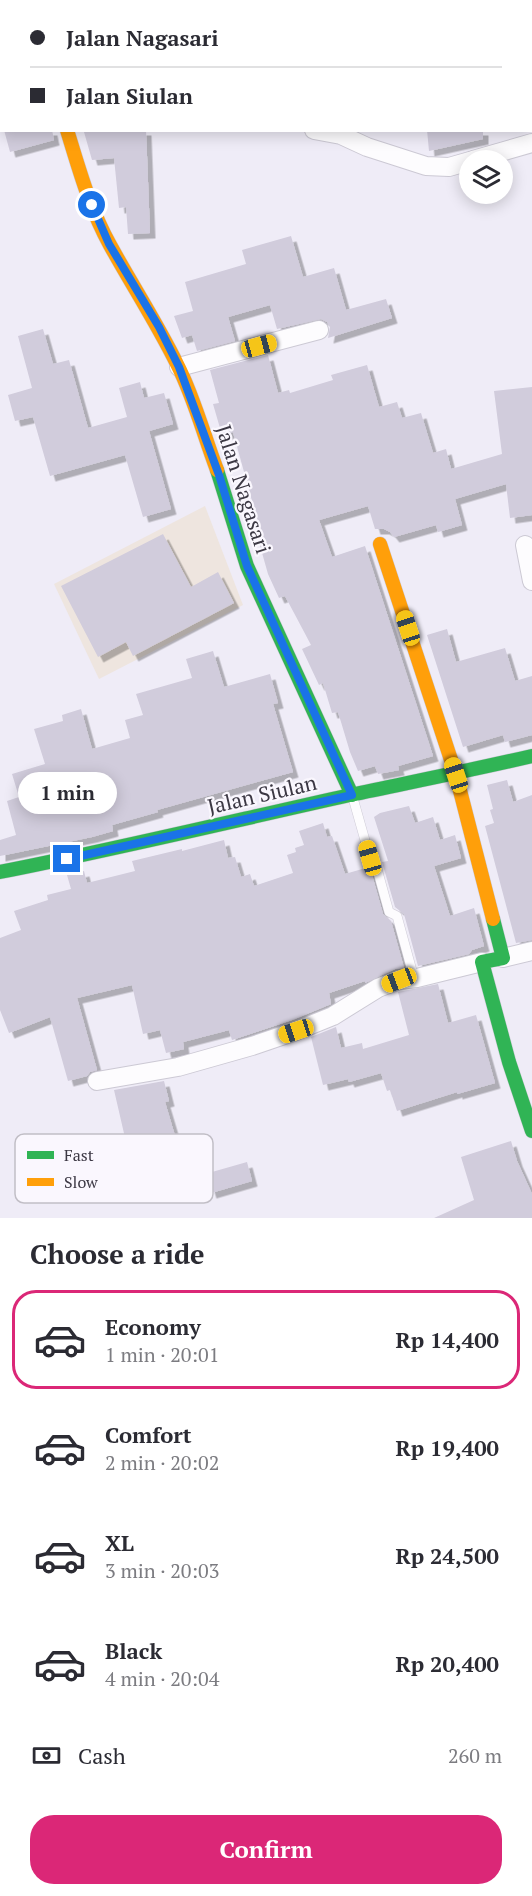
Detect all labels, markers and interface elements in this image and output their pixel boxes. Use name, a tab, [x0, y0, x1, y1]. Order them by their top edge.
text: Jalan Nagasari	[66, 23, 219, 52]
text: Jalan Siulan	[66, 81, 193, 110]
map controls	[459, 150, 513, 204]
button: layers	[459, 150, 513, 204]
route start	[78, 191, 105, 218]
car	[239, 333, 279, 359]
street label: Jalan Nagasari	[210, 421, 278, 557]
car	[394, 608, 422, 648]
car	[442, 755, 470, 795]
street label: Jalan Siulan	[205, 768, 320, 820]
callout: 1 min	[17, 772, 116, 814]
text: 1 min	[40, 779, 95, 806]
car	[356, 838, 384, 878]
route end	[53, 845, 80, 872]
car	[379, 965, 419, 995]
car	[276, 1017, 316, 1045]
legend	[15, 1134, 213, 1203]
text: Fast	[64, 1144, 94, 1166]
text: Slow	[64, 1171, 98, 1193]
text: Choose a ride	[30, 1236, 205, 1272]
text: Economy	[105, 1312, 201, 1341]
icon: car	[33, 1313, 87, 1367]
text: Rp 14,400	[395, 1325, 499, 1354]
text: 1 min · 20:01	[105, 1341, 219, 1368]
text: Comfort	[105, 1420, 191, 1449]
icon: car	[33, 1421, 87, 1475]
text: Rp 19,400	[395, 1433, 499, 1462]
text: 2 min · 20:02	[105, 1449, 219, 1476]
text: XL	[105, 1528, 134, 1557]
icon: car	[33, 1529, 87, 1583]
text: Rp 24,500	[395, 1541, 499, 1570]
text: 3 min · 20:03	[105, 1557, 219, 1584]
text: Black	[105, 1636, 162, 1665]
icon: car	[33, 1637, 87, 1691]
text: Rp 20,400	[395, 1649, 499, 1678]
text: 4 min · 20:04	[105, 1665, 219, 1692]
icon: cash	[30, 1739, 63, 1772]
text: Cash	[78, 1741, 126, 1770]
text: 260 m	[448, 1742, 502, 1769]
button: Confirm	[30, 1815, 502, 1884]

